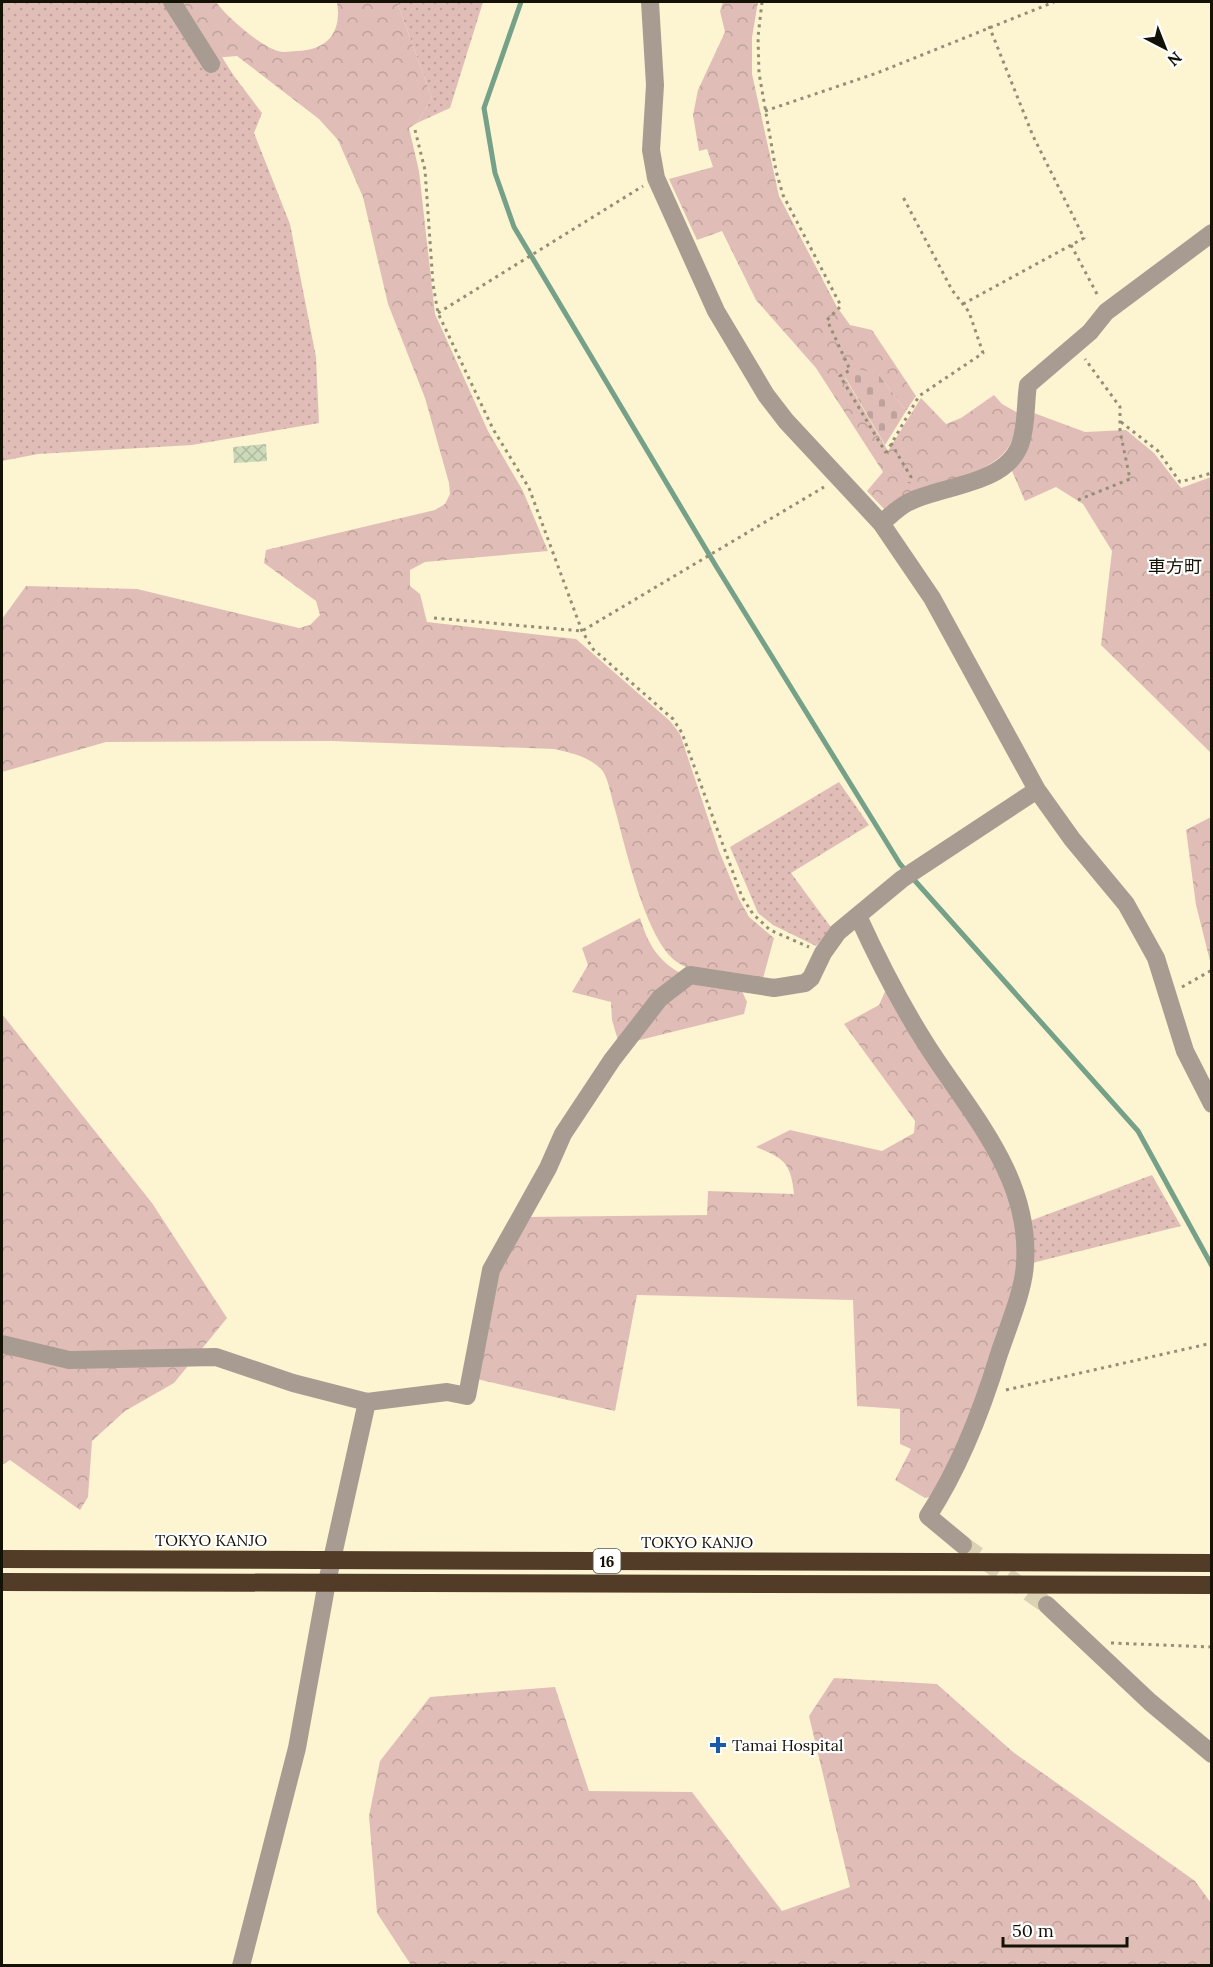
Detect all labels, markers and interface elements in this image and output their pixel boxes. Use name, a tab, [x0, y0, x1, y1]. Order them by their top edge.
north arrow	[1135, 18, 1195, 78]
text: N	[1164, 48, 1186, 71]
district label: 車方町	[1148, 555, 1202, 578]
street label: TOKYO KANJO	[155, 1530, 267, 1550]
street label: TOKYO KANJO	[641, 1532, 753, 1552]
road number: 16	[594, 1549, 620, 1573]
place label: Tamai Hospital	[732, 1735, 843, 1755]
marker: Tamai Hospital	[709, 1736, 727, 1754]
scale bar	[1003, 1910, 1128, 1948]
text: 50 m	[1012, 1919, 1054, 1942]

